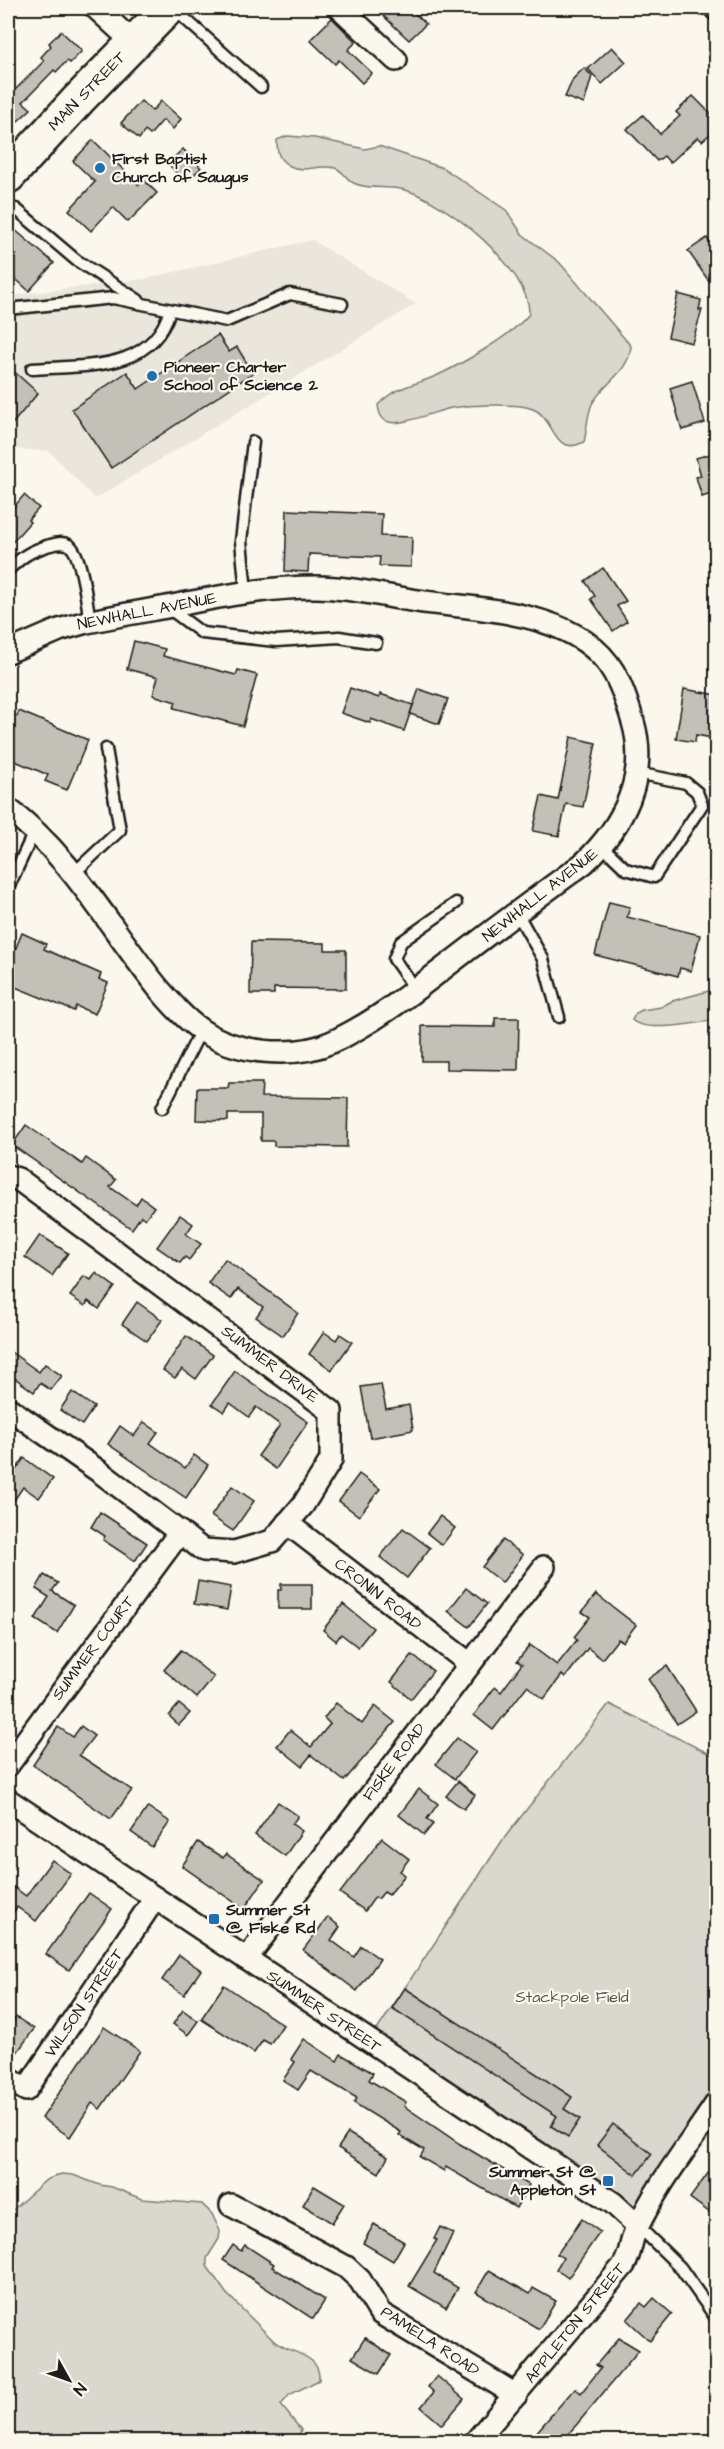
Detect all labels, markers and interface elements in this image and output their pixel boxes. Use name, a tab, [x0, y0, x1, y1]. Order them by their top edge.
street label: MAIN STREET	[43, 46, 131, 136]
place label: First Baptist Church of Saugus	[112, 148, 249, 190]
marker: First Baptist Church of Saugus	[93, 161, 107, 175]
place label: Pioneer Charter School of Science 2	[163, 356, 319, 396]
marker: Pioneer Charter School of Science 2	[145, 369, 159, 383]
street label: NEWHALL AVENUE	[76, 587, 219, 635]
street label: NEWHALL AVENUE	[478, 843, 603, 947]
street label: SUMMER DRIVE	[217, 1320, 324, 1408]
street label: CRONIN ROAD	[330, 1553, 426, 1635]
street label: SUMMER COURT	[46, 1591, 140, 1705]
street label: FISKE ROAD	[358, 1719, 430, 1805]
place label: Summer St @ Fiske Rd	[225, 1899, 316, 1939]
marker: Summer St @ Fiske Rd	[207, 1912, 221, 1926]
street label: WILSON STREET	[39, 1944, 129, 2062]
street label: SUMMER STREET	[262, 1965, 386, 2057]
park label: Stackpole Field	[515, 1986, 629, 2008]
place label: Summer St @ Appleton St	[488, 2161, 597, 2201]
marker: Summer St @ Appleton St	[601, 2174, 615, 2188]
street label: APPLETON STREET	[520, 2258, 630, 2388]
street label: PAMELA ROAD	[376, 2301, 484, 2381]
north arrow	[39, 2350, 99, 2410]
text: N	[68, 2378, 91, 2400]

